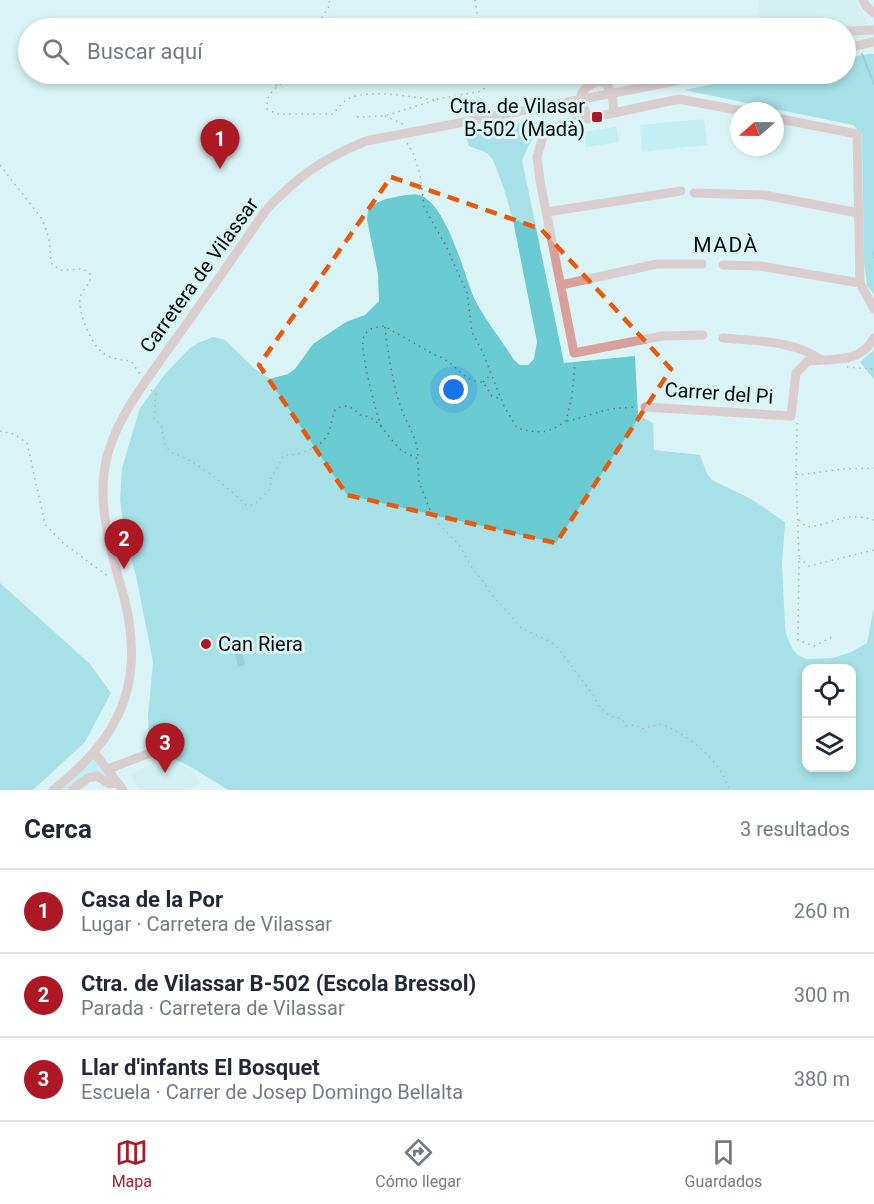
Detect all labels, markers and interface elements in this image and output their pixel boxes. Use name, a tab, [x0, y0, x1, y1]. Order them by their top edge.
search box	[18, 18, 856, 84]
icon: search	[39, 35, 72, 68]
text: Buscar aquí	[87, 39, 203, 64]
place label: Ctra. de Vilasar B-502 (Madà)	[450, 94, 585, 141]
north arrow	[730, 102, 784, 156]
marker: Ctra. de Vilasar B-502 (Madà)	[590, 110, 604, 124]
pin: 1	[200, 120, 240, 169]
street label: Carretera de Vilassar	[135, 193, 263, 357]
district label: MADÀ	[693, 233, 759, 257]
your location	[439, 375, 468, 404]
street label: Carrer del Pi	[664, 377, 774, 409]
pin: 2	[104, 520, 144, 569]
place label: Can Riera	[218, 632, 303, 656]
marker: Can Riera	[199, 637, 213, 651]
map controls	[802, 664, 856, 772]
button: locate	[802, 664, 856, 718]
button: layers	[802, 718, 856, 772]
pin: 3	[146, 724, 184, 773]
text: Cerca	[24, 814, 92, 844]
text: 3 resultados	[740, 817, 850, 841]
text: Casa de la Por	[81, 887, 223, 912]
text: 1	[38, 899, 49, 923]
text: 260 m	[794, 899, 850, 923]
text: Lugar · Carretera de Vilassar	[81, 912, 332, 936]
text: Ctra. de Vilassar B-502 (Escola Bressol)	[81, 971, 476, 996]
text: 2	[38, 983, 49, 1007]
text: 300 m	[794, 983, 850, 1007]
text: Parada · Carretera de Vilassar	[81, 996, 345, 1020]
text: Llar d'infants El Bosquet	[81, 1055, 320, 1080]
text: 3	[38, 1067, 49, 1091]
text: 380 m	[794, 1067, 850, 1091]
text: Escuela · Carrer de Josep Domingo Bellalta	[81, 1080, 463, 1104]
tab: Mapa	[112, 1136, 152, 1191]
tab: Cómo llegar	[375, 1136, 461, 1191]
tab: Guardados	[685, 1136, 762, 1191]

